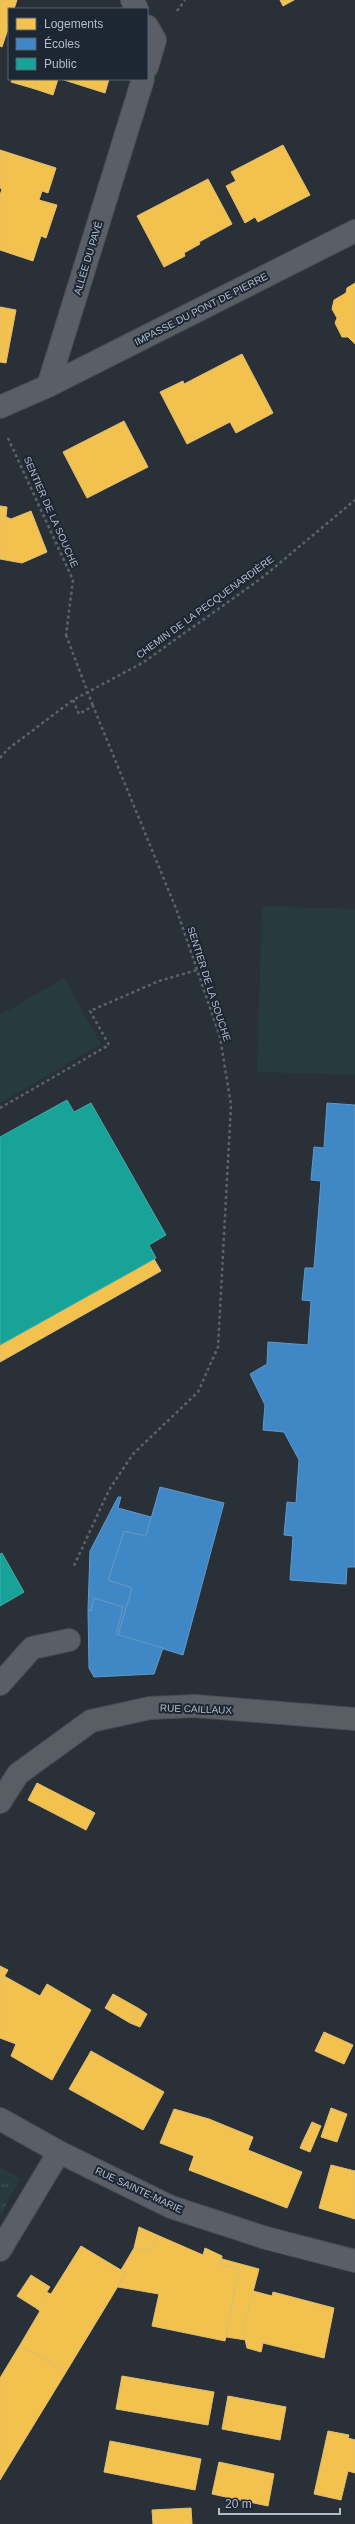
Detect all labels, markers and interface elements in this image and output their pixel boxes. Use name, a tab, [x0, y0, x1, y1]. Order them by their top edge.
legend	[8, 8, 148, 80]
text: Logements	[44, 17, 103, 31]
text: Écoles	[44, 36, 80, 51]
text: Public	[44, 57, 77, 71]
street label: ALLÉE DU PAVÉ	[71, 219, 105, 296]
street label: IMPASSE DU PONT DE PIERRE	[133, 270, 270, 347]
street label: SENTIER DE LA SOUCHE	[22, 455, 81, 569]
street label: CHEMIN DE LA PECQUENARDIÈRE	[134, 552, 276, 661]
street label: SENTIER DE LA SOUCHE	[185, 925, 233, 1043]
street label: RUE CAILLAUX	[160, 1702, 233, 1716]
street label: RUE SAINTE-MARIE	[94, 2165, 185, 2215]
scale bar	[219, 2490, 340, 2516]
text: 20 m	[225, 2497, 252, 2511]

